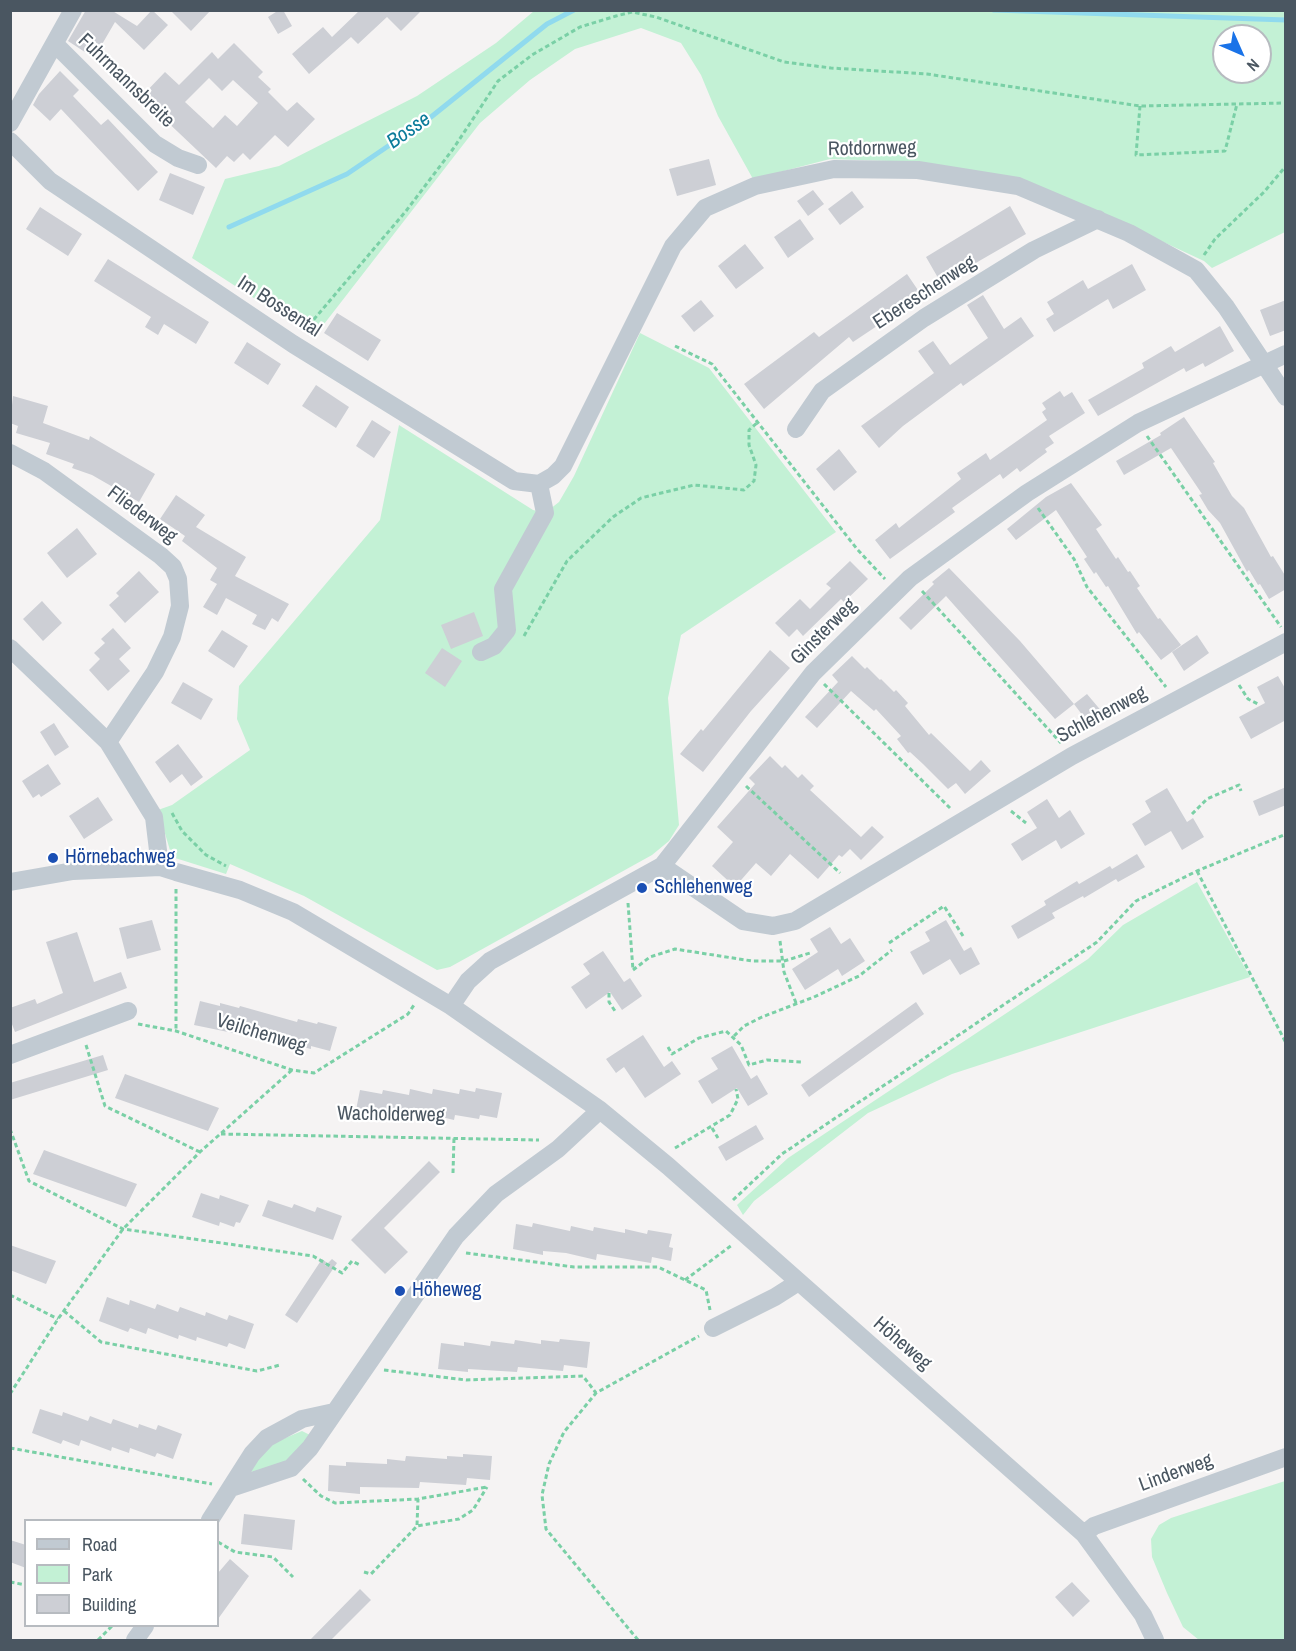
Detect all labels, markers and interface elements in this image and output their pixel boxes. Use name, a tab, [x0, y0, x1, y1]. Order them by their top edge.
north arrow	[1212, 24, 1272, 84]
street label: Fuhrmannsbreite	[73, 29, 179, 133]
text: N	[1242, 54, 1264, 76]
water label: Bosse	[382, 107, 436, 155]
street label: Rotdornweg	[828, 136, 916, 162]
street label: Ebereschenweg	[869, 251, 981, 335]
street label: Im Bossental	[233, 271, 325, 343]
street label: Fliederweg	[102, 481, 182, 549]
street label: Ginsterweg	[786, 594, 862, 670]
street label: Schlehenweg	[1053, 681, 1151, 749]
place label: Hörnebachweg	[65, 846, 175, 870]
marker: Hörnebachweg	[46, 851, 60, 865]
place label: Schlehenweg	[654, 876, 752, 900]
marker: Schlehenweg	[635, 881, 649, 895]
street label: Veilchenweg	[213, 1009, 309, 1059]
street label: Wacholderweg	[337, 1102, 445, 1128]
place label: Höheweg	[412, 1279, 481, 1303]
marker: Höheweg	[393, 1284, 407, 1298]
street label: Höheweg	[868, 1312, 936, 1376]
street label: Linderweg	[1136, 1449, 1216, 1497]
legend	[24, 1519, 219, 1627]
text: Road	[82, 1532, 117, 1557]
text: Park	[82, 1562, 112, 1587]
text: Building	[82, 1592, 136, 1617]

